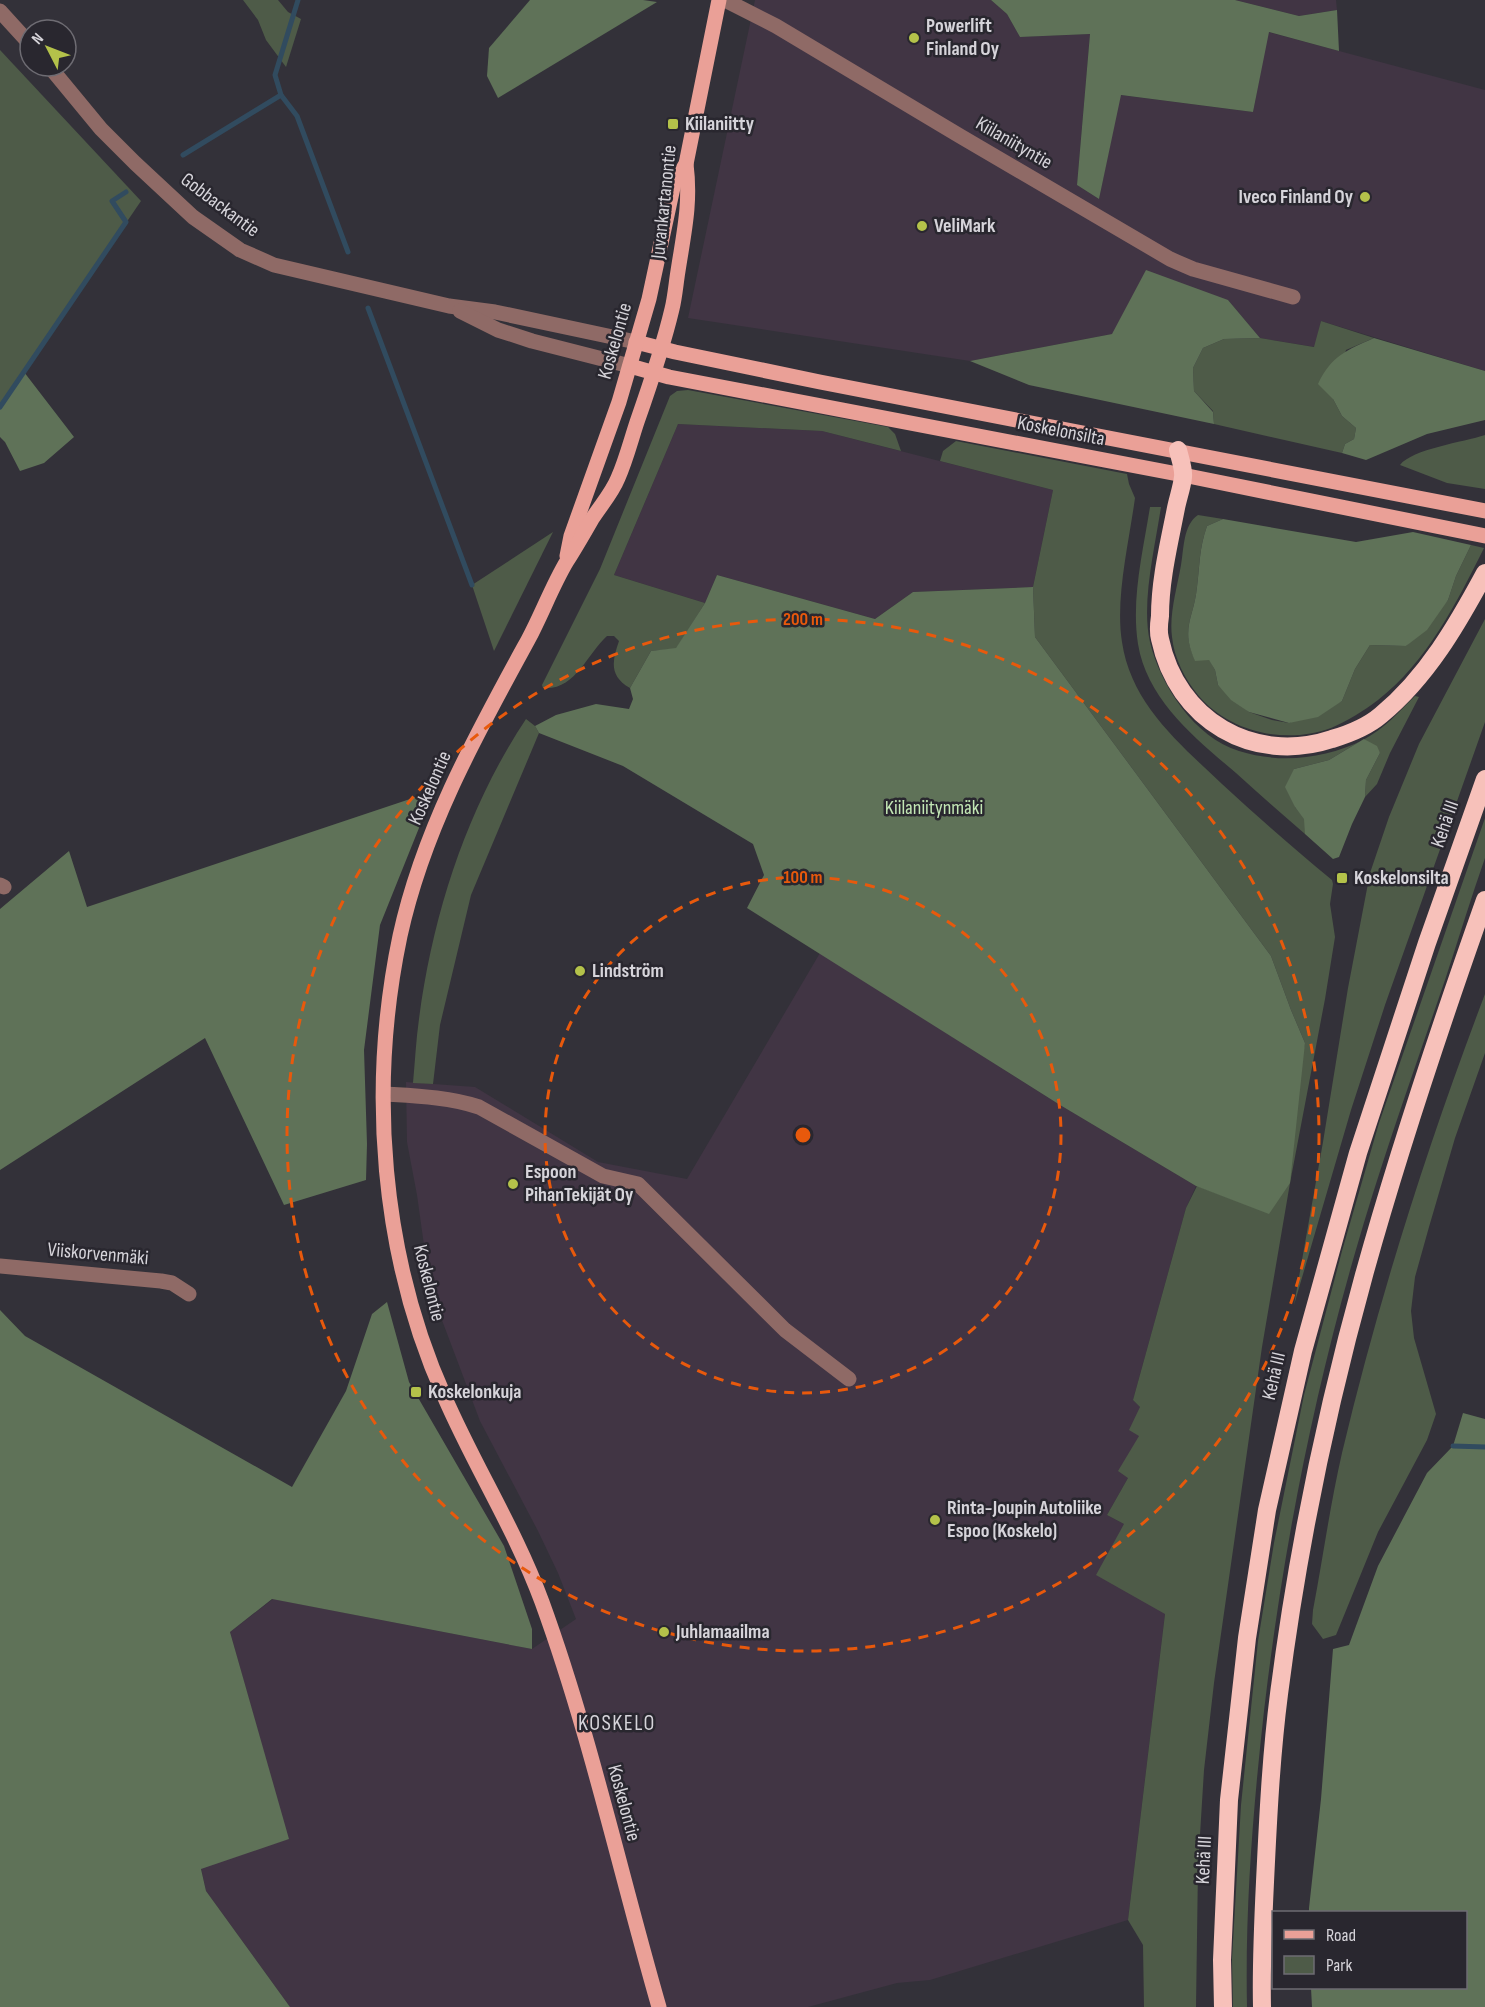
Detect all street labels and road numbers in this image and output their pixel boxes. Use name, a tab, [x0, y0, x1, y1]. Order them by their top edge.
street label: Kiilaniityntie	[971, 112, 1057, 174]
street label: Juvankartanontie	[646, 144, 682, 261]
street label: Gobbackantie	[176, 168, 264, 242]
street label: Koskelontie	[593, 300, 637, 382]
street label: Koskelonsilta	[1015, 411, 1107, 451]
street label: Koskelontie	[403, 747, 457, 829]
street label: Kehä III	[1426, 797, 1464, 851]
street label: Viiskorvenmäki	[47, 1238, 149, 1270]
street label: Koskelontie	[408, 1242, 450, 1324]
street label: Kehä III	[1257, 1350, 1291, 1402]
street label: Koskelontie	[602, 1762, 646, 1844]
street label: Kehä III	[1191, 1835, 1217, 1885]

